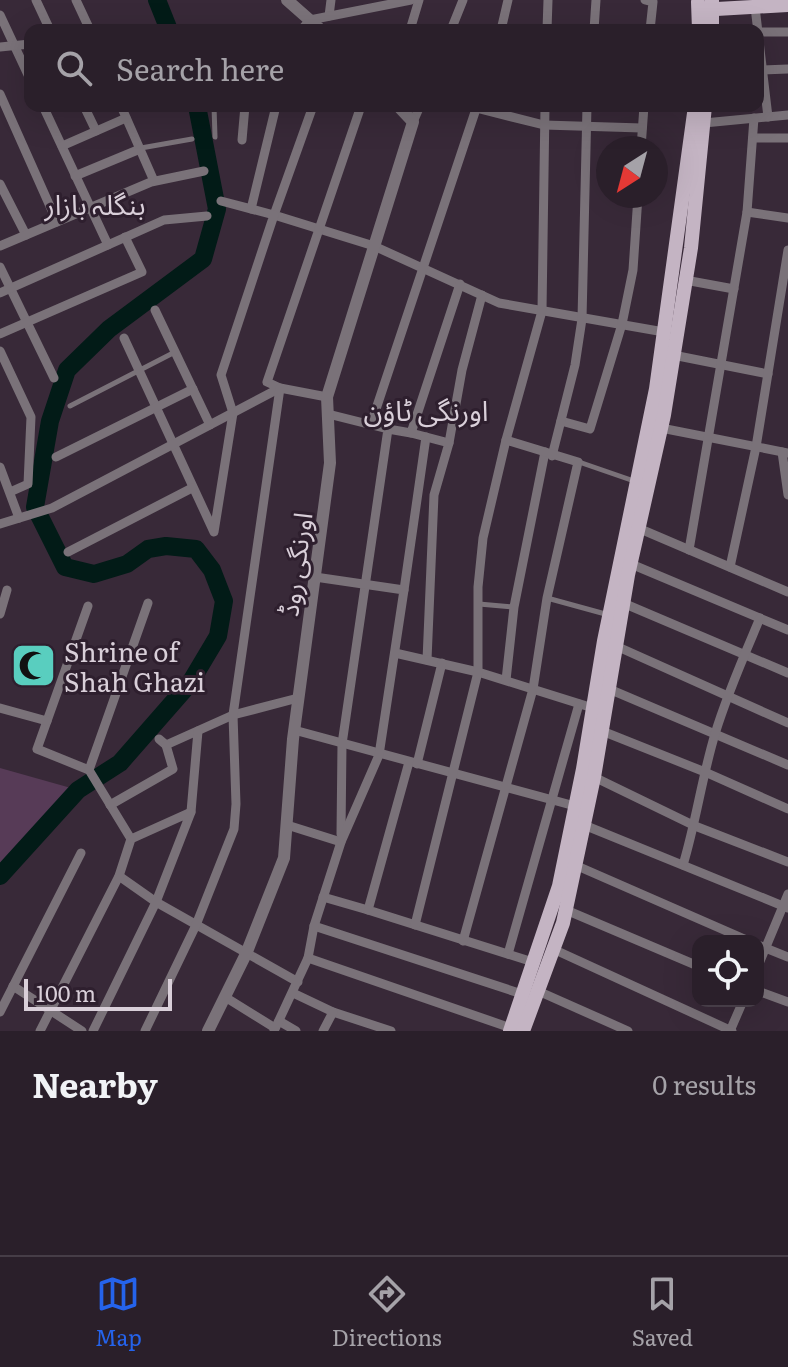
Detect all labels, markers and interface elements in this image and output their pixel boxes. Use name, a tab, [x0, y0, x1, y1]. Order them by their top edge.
search box	[24, 24, 764, 112]
icon: search	[52, 46, 96, 90]
text: Search here	[116, 46, 284, 90]
north arrow	[596, 136, 668, 208]
district label: بنگلہ بازار	[44, 182, 145, 224]
district label: اورنگی ٹاؤن	[364, 388, 488, 430]
street label: اورنگی روڈ	[267, 509, 321, 619]
place label: Shrine of Shah Ghazi	[64, 631, 206, 700]
mosque icon: Shrine of Shah Ghazi	[9, 641, 57, 689]
map controls	[692, 935, 764, 1007]
button: locate	[692, 935, 764, 1007]
scale bar	[24, 975, 172, 1011]
text: 100 m	[36, 976, 96, 1009]
text: Nearby	[32, 1058, 158, 1108]
text: 0 results	[652, 1064, 756, 1103]
tab: Map	[95, 1272, 142, 1353]
tab: Directions	[332, 1272, 442, 1353]
tab: Saved	[632, 1272, 693, 1353]

